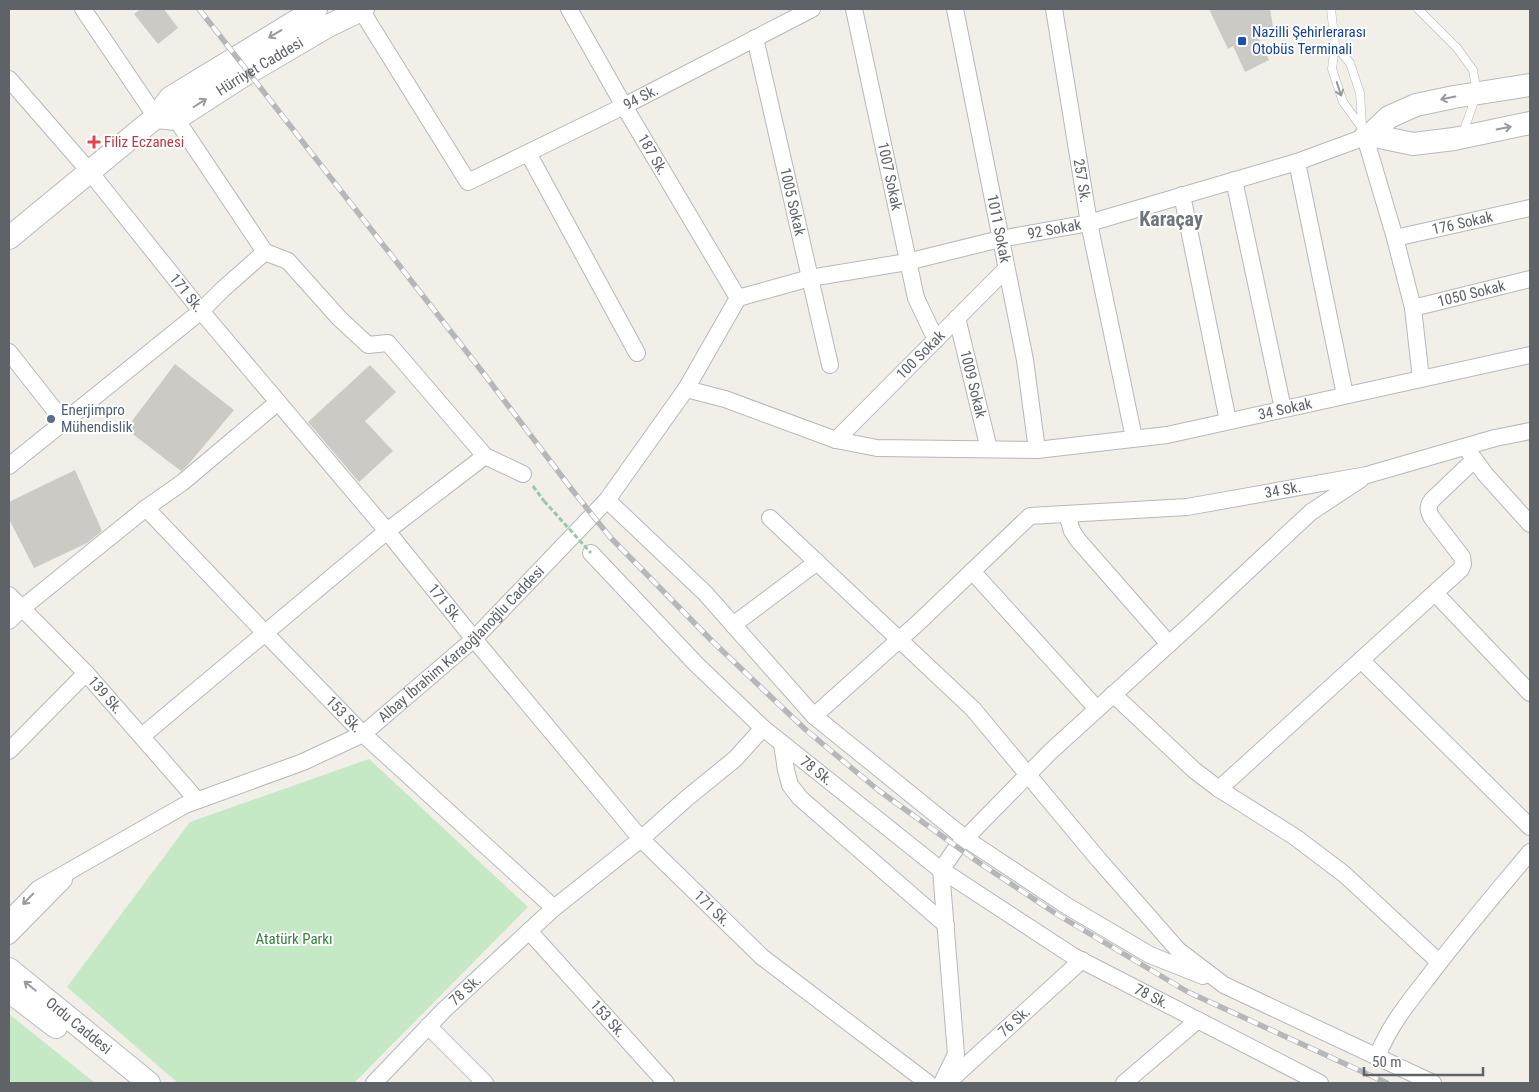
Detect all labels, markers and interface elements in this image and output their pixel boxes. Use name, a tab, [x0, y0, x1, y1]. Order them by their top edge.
place label: Nazilli Şehirlerarası Otobüs Terminali	[1252, 23, 1366, 58]
one-way arrow	[268, 30, 282, 40]
street label: Hürriyet Caddesi	[213, 34, 306, 100]
marker: Nazilli Şehirlerarası Otobüs Terminali	[1236, 35, 1248, 47]
street label: 94 Sk.	[620, 81, 661, 114]
one-way arrow	[1335, 81, 1344, 96]
one-way arrow	[1440, 94, 1456, 103]
one-way arrow	[193, 98, 207, 108]
one-way arrow	[1495, 123, 1511, 132]
street label: 187 Sk.	[634, 131, 672, 178]
place label: Filiz Eczanesi	[104, 133, 184, 151]
marker: Filiz Eczanesi	[88, 136, 100, 148]
street label: 1007 Sokak	[874, 141, 906, 212]
street label: 257 Sk.	[1070, 157, 1095, 204]
street label: 1005 Sokak	[776, 166, 809, 238]
street label: 1011 Sokak	[983, 193, 1014, 265]
district label: Karaçay	[1139, 207, 1203, 231]
street label: 176 Sokak	[1430, 208, 1495, 239]
street label: 92 Sokak	[1026, 216, 1083, 243]
street label: 171 Sk.	[166, 270, 207, 316]
street label: 1050 Sokak	[1436, 276, 1507, 311]
street label: 100 Sokak	[892, 327, 949, 383]
street label: 1009 Sokak	[956, 348, 990, 420]
street label: 34 Sokak	[1256, 394, 1314, 424]
place label: Enerjimpro Mühendislik	[61, 401, 133, 436]
marker: Enerjimpro Mühendislik	[45, 413, 57, 425]
street label: 34 Sk.	[1263, 478, 1303, 502]
street label: Albay İbrahim Karaoğlanoğlu Caddesi	[374, 562, 548, 726]
street label: 171 Sk.	[424, 580, 466, 626]
street label: 139 Sk.	[84, 673, 127, 718]
street label: 153 Sk.	[322, 692, 366, 737]
street label: 78 Sk.	[797, 752, 837, 789]
street label: 171 Sk.	[690, 887, 734, 930]
one-way arrow	[22, 893, 34, 905]
park label: Atatürk Parkı	[256, 930, 332, 948]
street label: 78 Sk.	[446, 971, 485, 1009]
street label: 78 Sk.	[1131, 980, 1172, 1013]
one-way arrow	[24, 981, 37, 992]
street label: Ordu Caddesi	[42, 994, 115, 1058]
street label: 153 Sk.	[587, 996, 629, 1041]
street label: 76 Sk.	[995, 1003, 1034, 1041]
scale bar	[1364, 1044, 1483, 1076]
text: 50 m	[1372, 1053, 1402, 1071]

